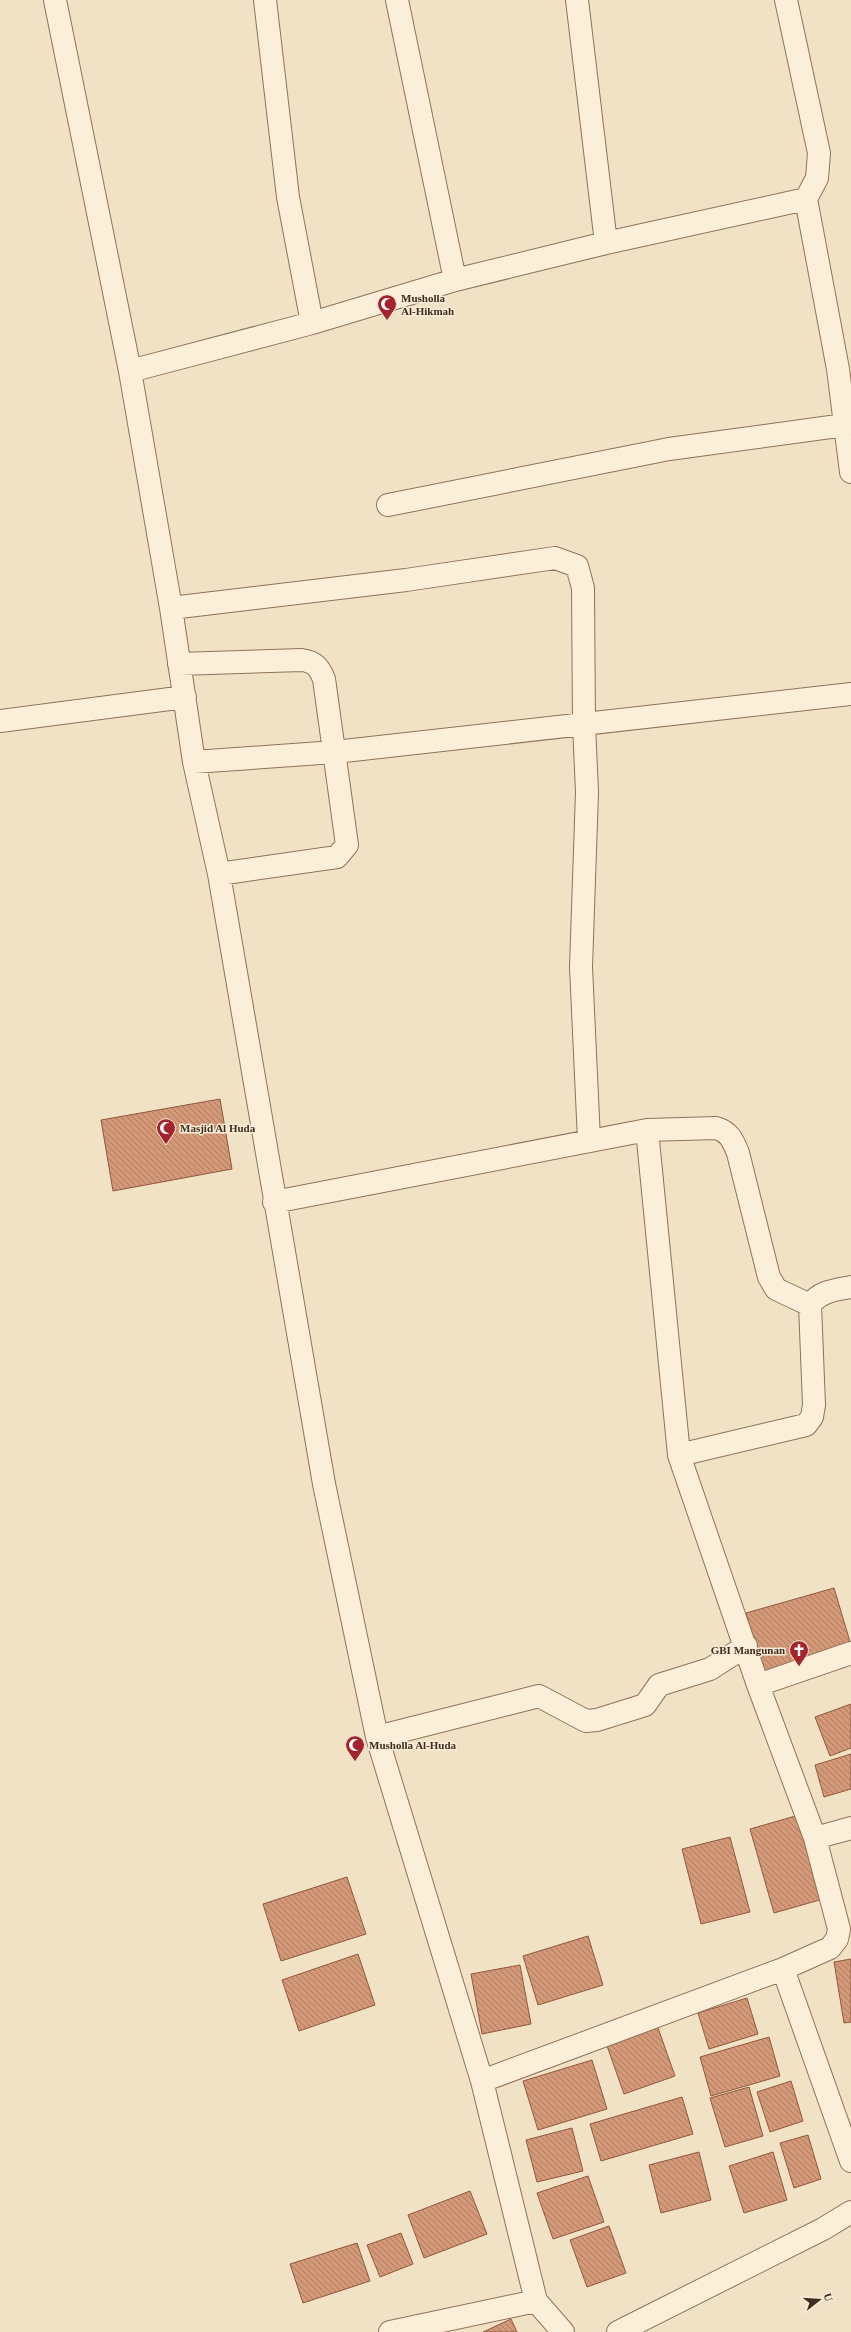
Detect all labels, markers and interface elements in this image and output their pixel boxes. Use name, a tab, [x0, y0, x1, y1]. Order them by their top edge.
place label: Musholla Al-Hikmah	[401, 292, 454, 317]
mosque icon: Musholla Al-Hikmah	[376, 293, 398, 321]
mosque icon: Masjid Al Huda	[155, 1117, 177, 1145]
place label: Masjid Al Huda	[180, 1122, 256, 1134]
church icon: GBI Mangunan	[788, 1639, 810, 1667]
place label: GBI Mangunan	[711, 1644, 785, 1656]
mosque icon: Musholla Al-Huda	[344, 1734, 366, 1762]
place label: Musholla Al-Huda	[369, 1739, 457, 1751]
north arrow	[799, 2280, 839, 2320]
text: U	[822, 2292, 835, 2303]

